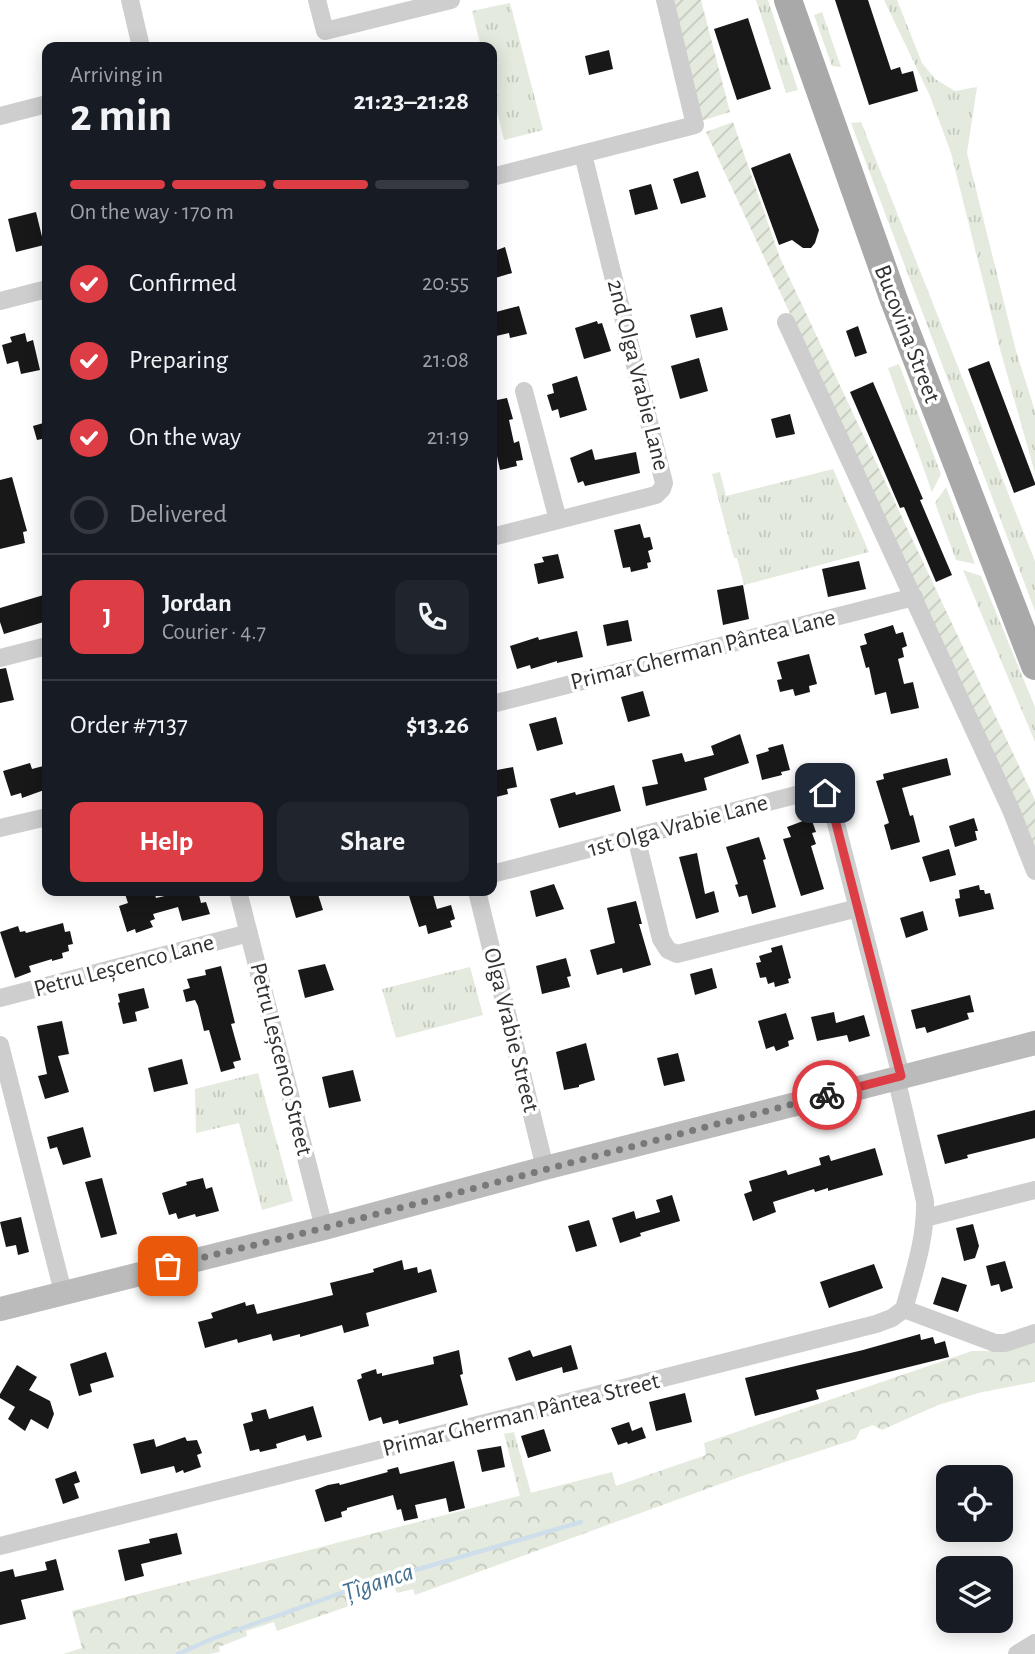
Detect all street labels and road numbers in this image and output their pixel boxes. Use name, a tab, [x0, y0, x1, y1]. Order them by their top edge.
street label: Bucovina Street	[870, 262, 944, 407]
street label: 2nd Olga Vrabie Lane	[603, 277, 673, 473]
street label: Primar Gherman Pântea Lane	[568, 605, 838, 695]
street label: 1st Olga Vrabie Lane	[586, 790, 770, 862]
street label: Petru Leșcenco Lane	[31, 930, 217, 1003]
street label: Olga Vrabie Street	[479, 945, 543, 1115]
street label: Petru Leșcenco Street	[244, 960, 317, 1158]
street label: Primar Gherman Pântea Street	[380, 1369, 662, 1461]

